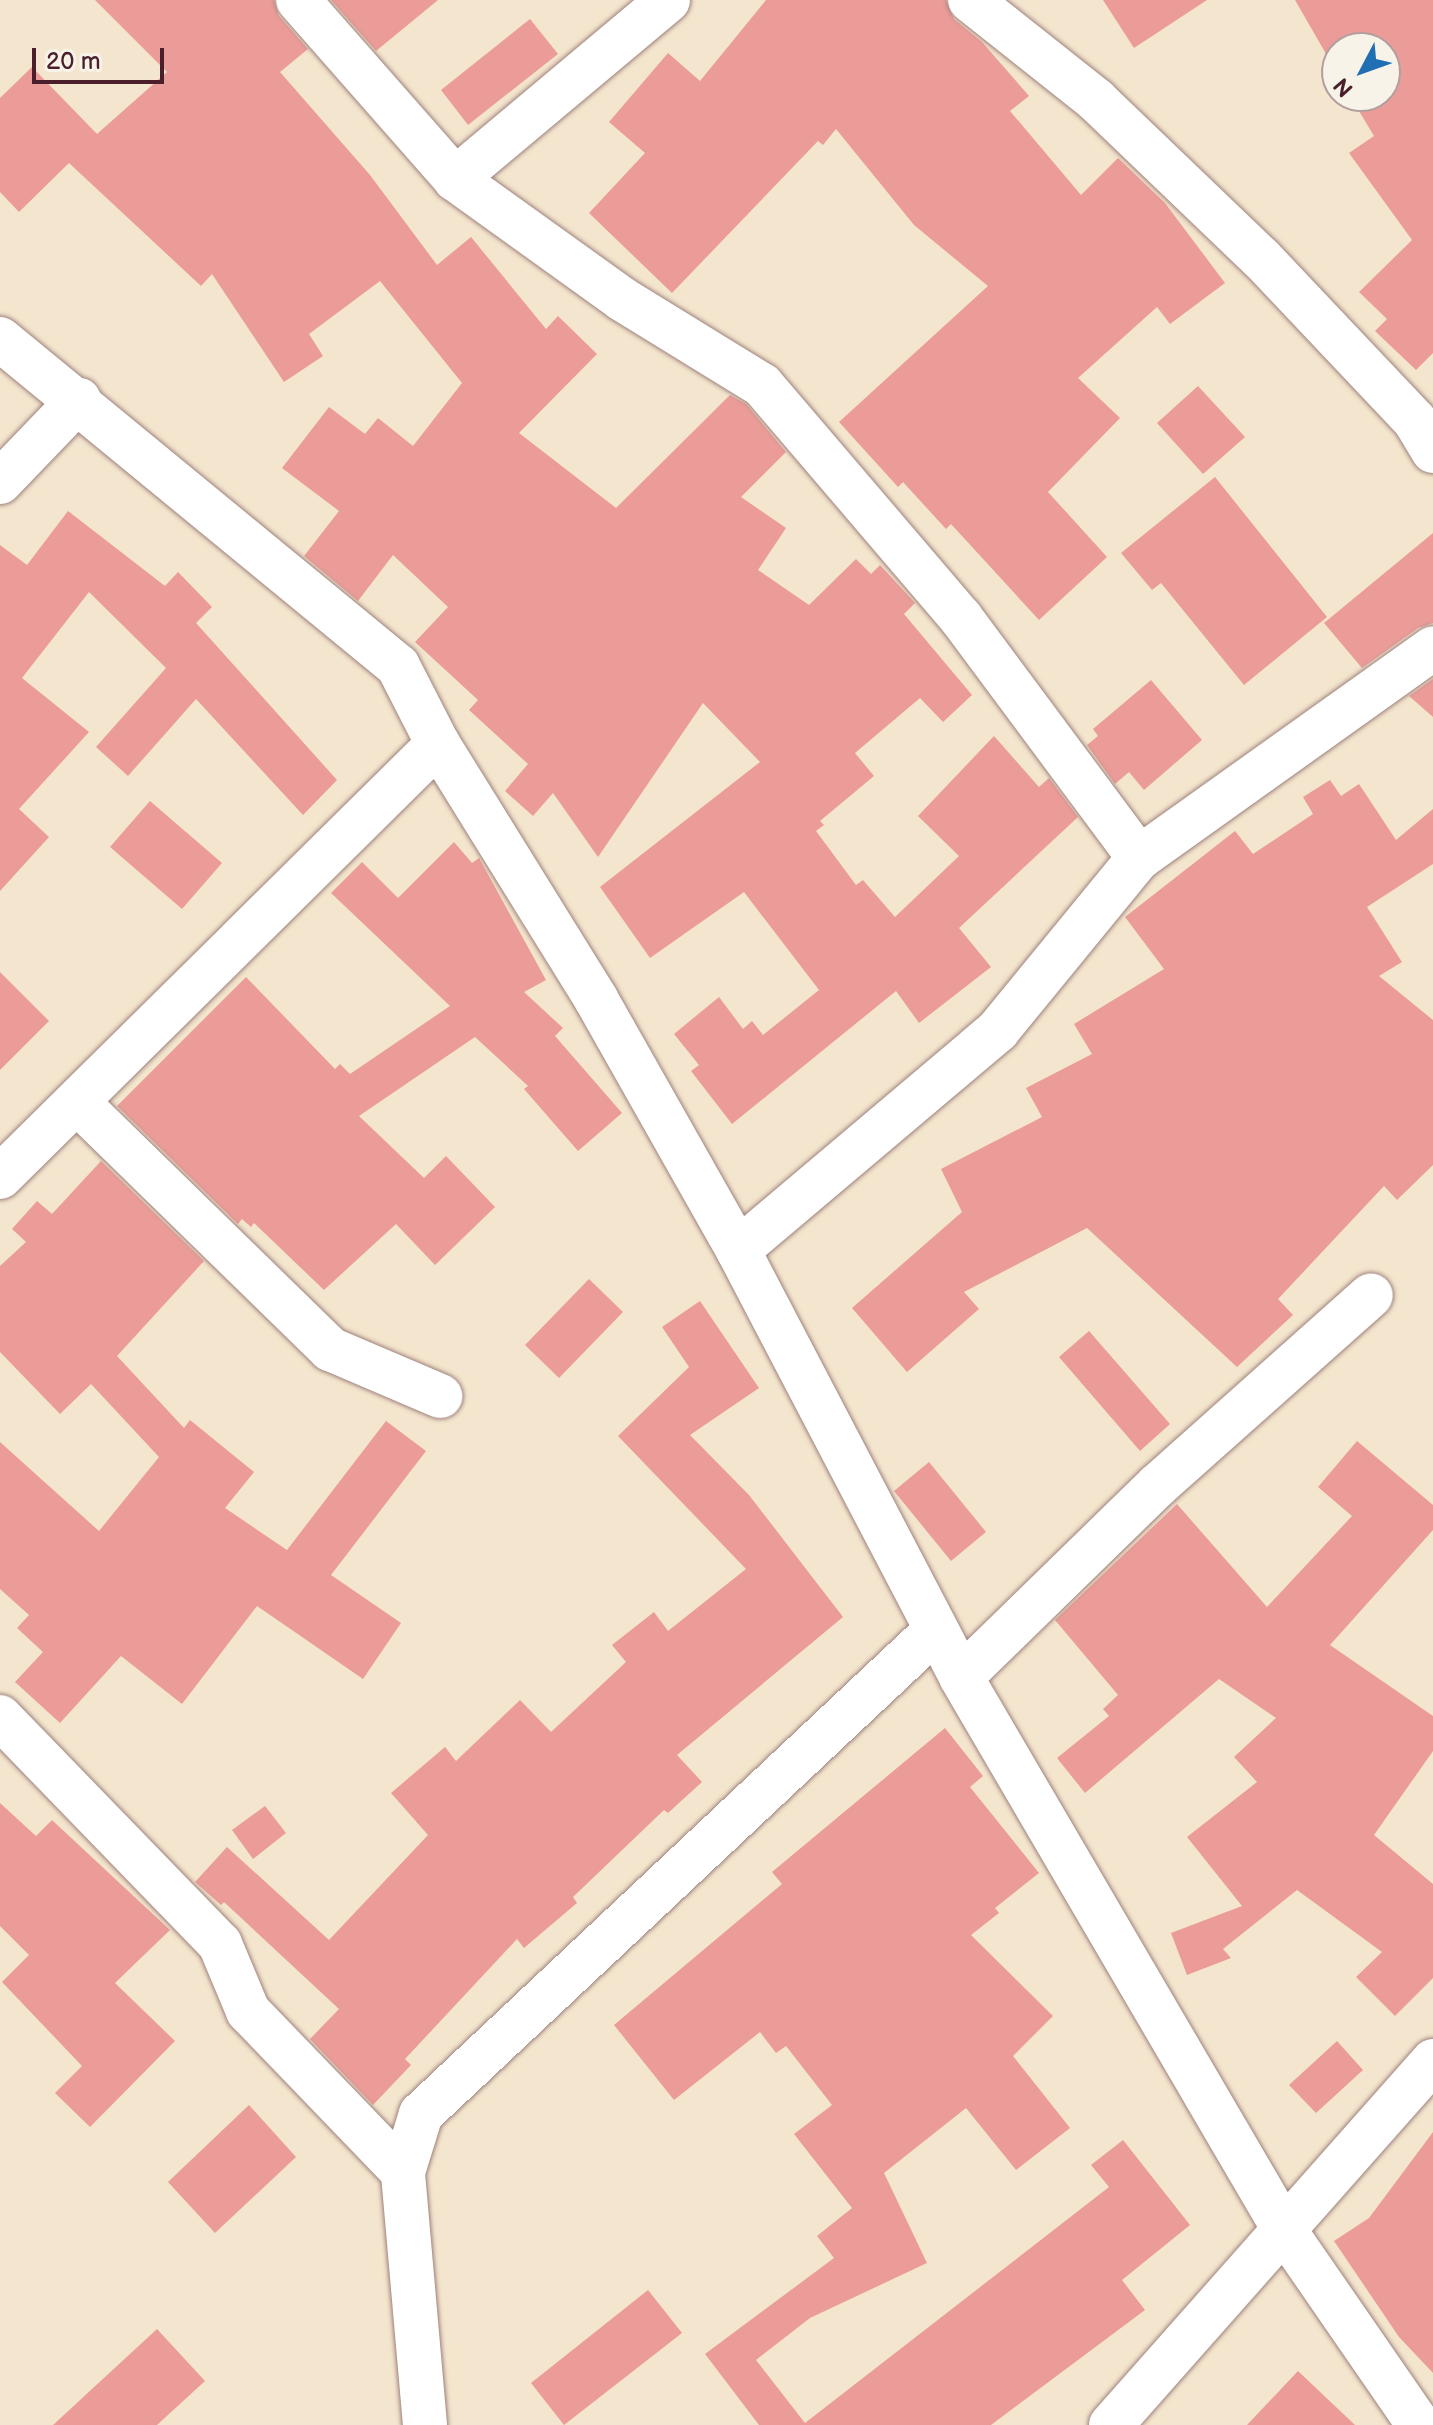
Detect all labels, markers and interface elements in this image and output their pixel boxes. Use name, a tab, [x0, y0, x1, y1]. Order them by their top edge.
scale bar	[36, 32, 168, 82]
north arrow	[1321, 32, 1401, 112]
text: 20 m	[46, 47, 101, 76]
text: N	[1328, 72, 1360, 102]

